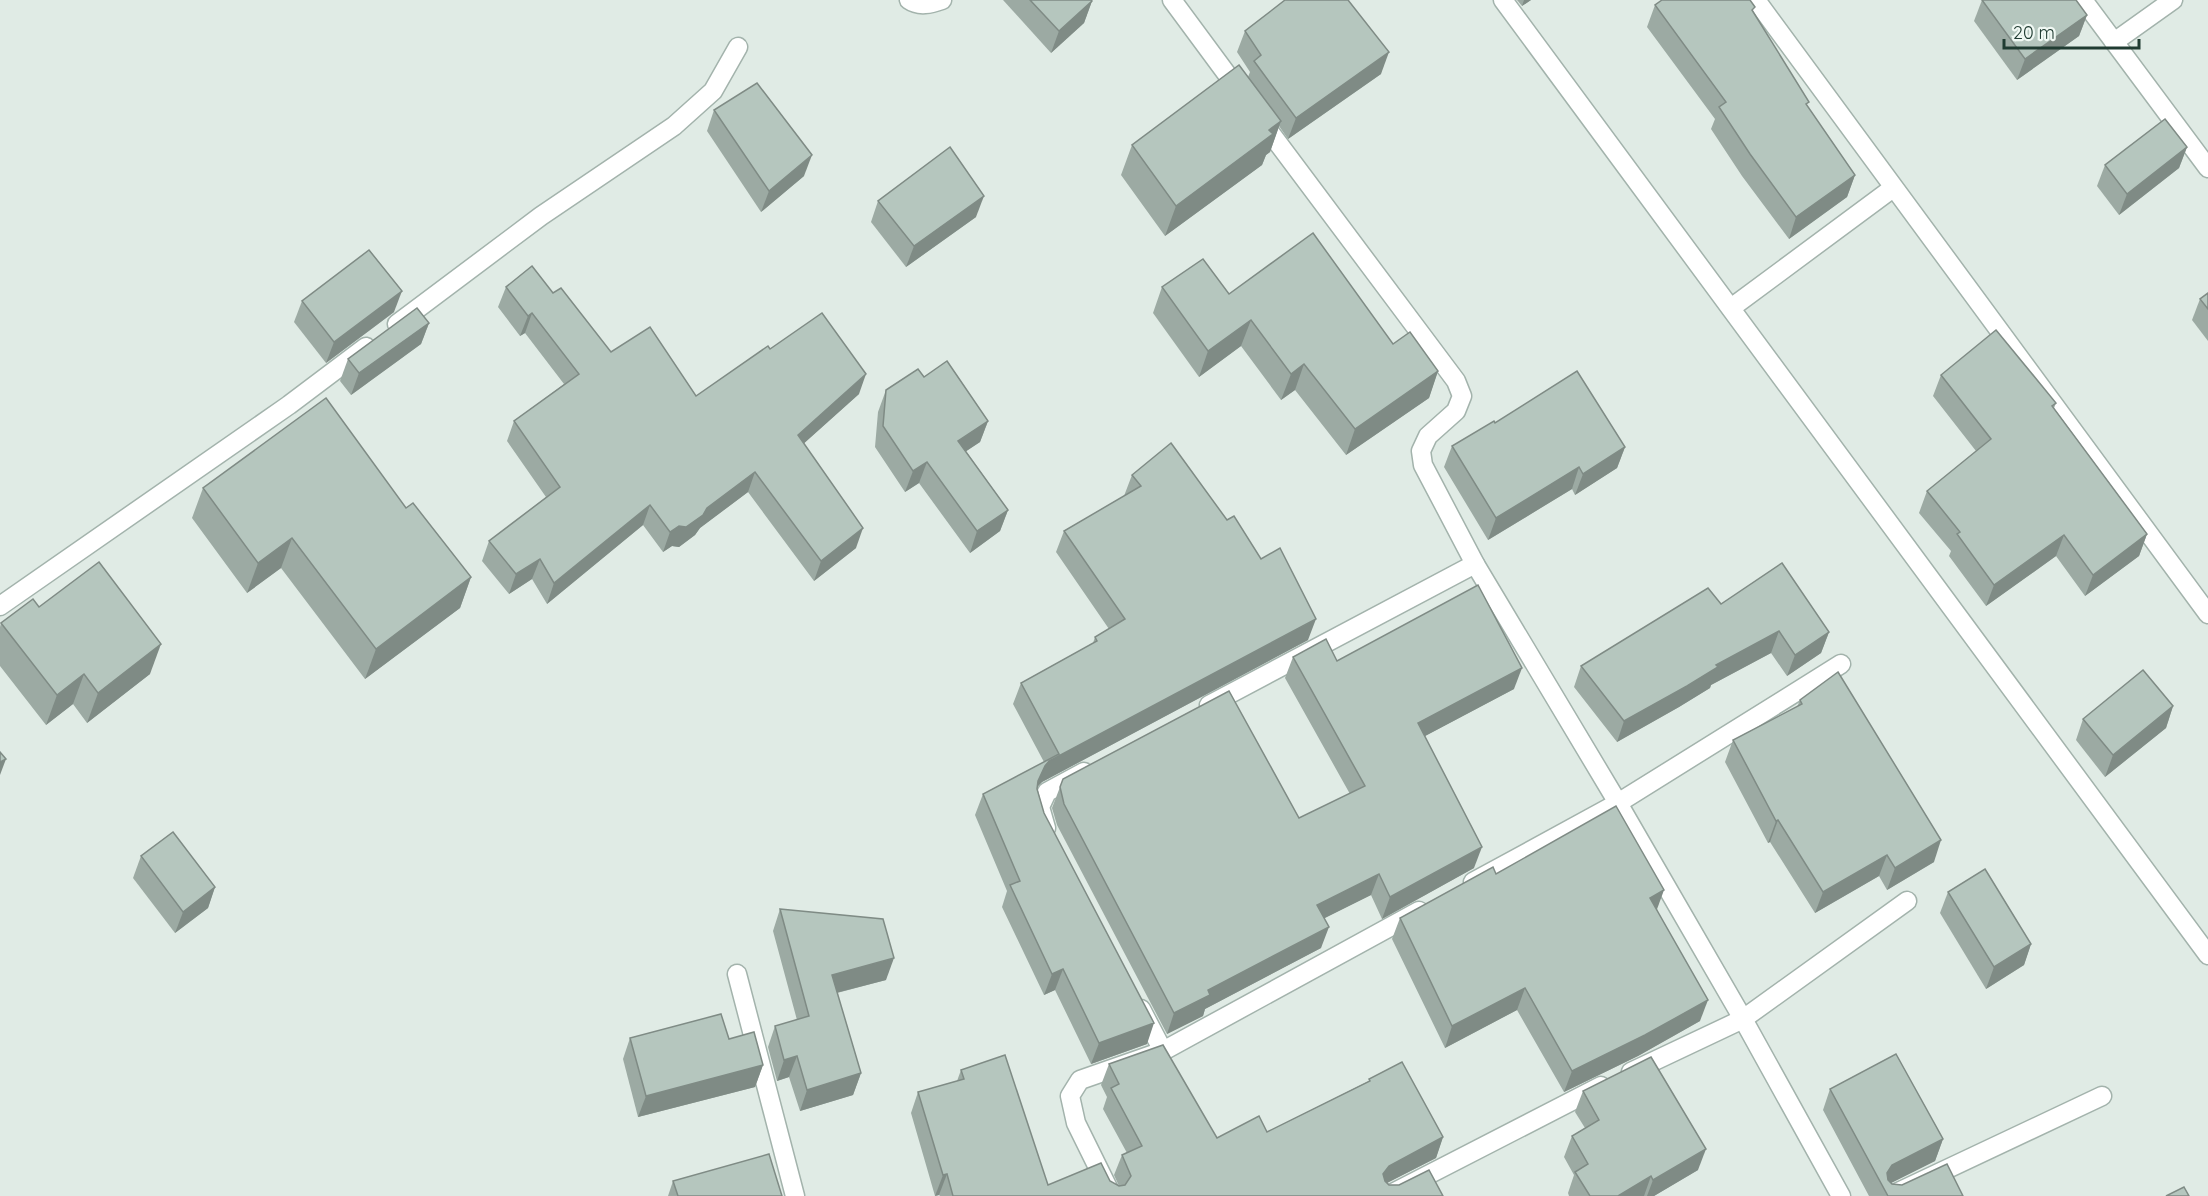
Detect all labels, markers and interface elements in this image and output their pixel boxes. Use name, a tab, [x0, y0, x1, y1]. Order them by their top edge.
scale bar	[2004, 12, 2139, 50]
text: 20 m	[2013, 21, 2055, 44]

